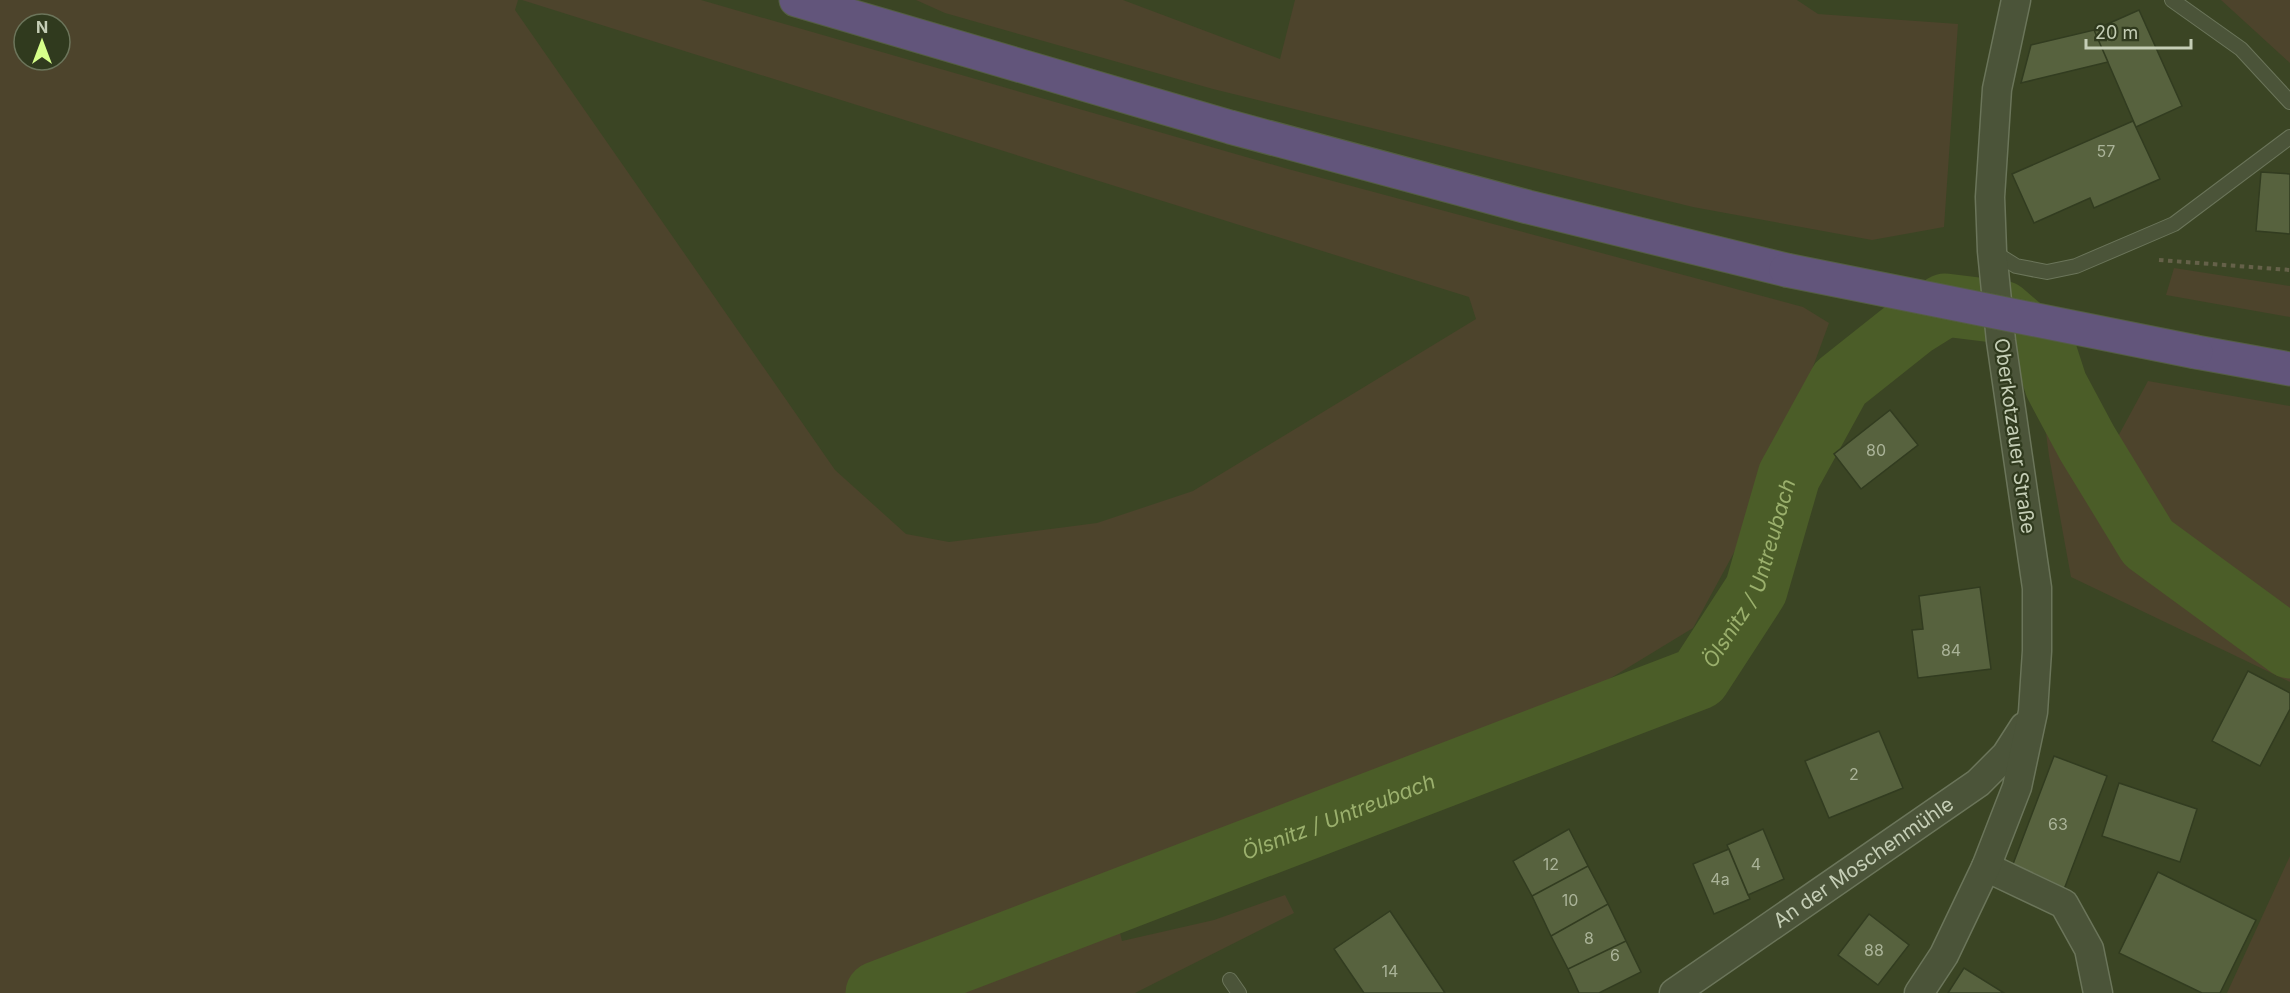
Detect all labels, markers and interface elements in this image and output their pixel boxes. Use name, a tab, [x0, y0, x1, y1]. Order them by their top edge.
north arrow	[12, 12, 72, 72]
scale bar	[2086, 12, 2191, 50]
text: N	[36, 17, 48, 37]
text: 20 m	[2095, 22, 2138, 43]
house number: 57	[2097, 141, 2115, 161]
street label: Oberkotzauer Straße	[1989, 337, 2041, 535]
house number: 80	[1866, 440, 1886, 460]
water label: Ölsnitz / Untreubach	[1697, 476, 1800, 672]
house number: 84	[1941, 640, 1961, 660]
house number: 2	[1849, 764, 1859, 784]
water label: Ölsnitz / Untreubach	[1238, 768, 1438, 865]
street label: An der Moschenmühle	[1769, 792, 1958, 933]
house number: 63	[2048, 814, 2068, 834]
house number: 12	[1543, 854, 1559, 874]
house number: 4	[1751, 854, 1761, 874]
house number: 4a	[1710, 869, 1730, 889]
house number: 10	[1562, 890, 1578, 910]
house number: 8	[1584, 928, 1594, 948]
house number: 88	[1864, 940, 1884, 960]
house number: 6	[1610, 945, 1620, 965]
house number: 14	[1382, 961, 1398, 981]

